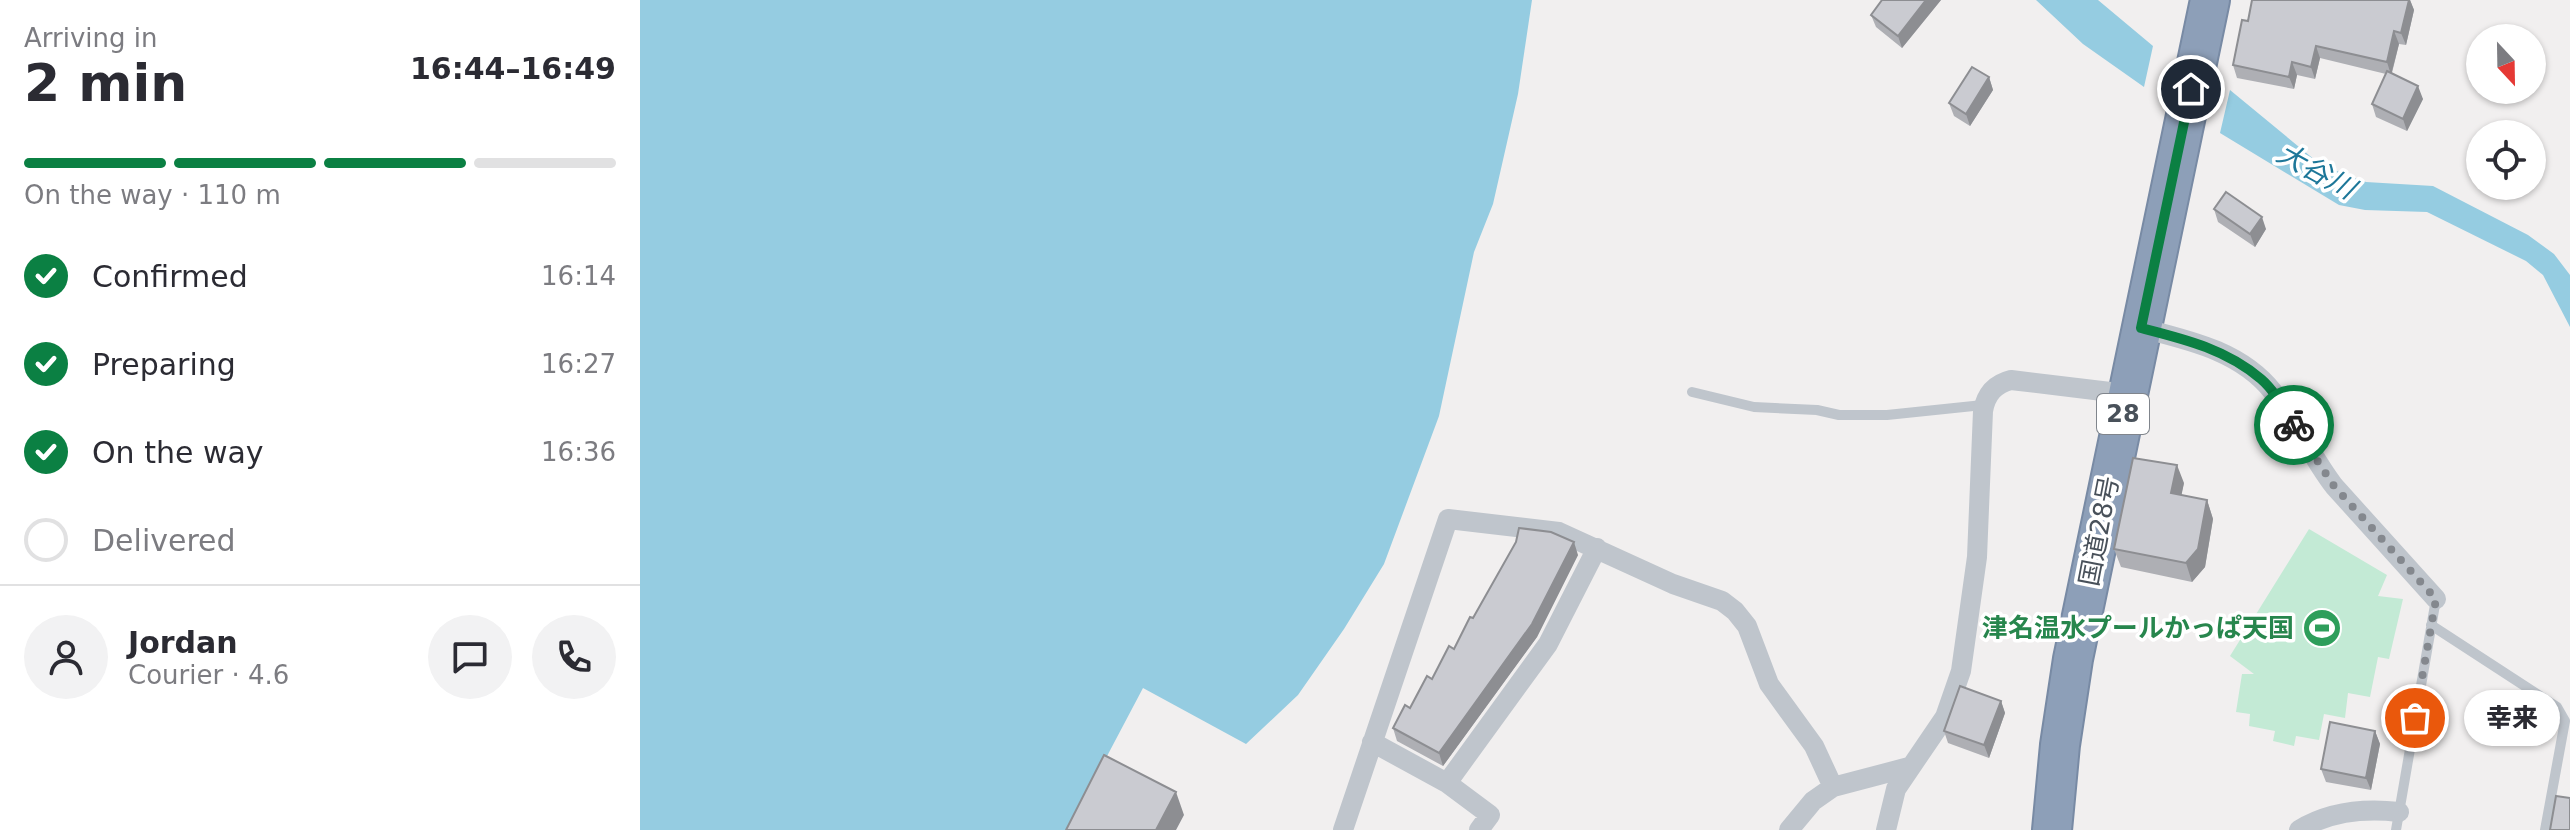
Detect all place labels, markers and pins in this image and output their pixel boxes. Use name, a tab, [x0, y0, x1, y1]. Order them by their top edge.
pin	[2157, 55, 2225, 123]
sports icon: 津名温水プールかっぱ天国	[2301, 607, 2343, 649]
place label: 津名温水プールかっぱ天国	[1982, 613, 2294, 643]
pin	[2381, 684, 2449, 752]
callout: 幸来	[2463, 690, 2559, 746]

